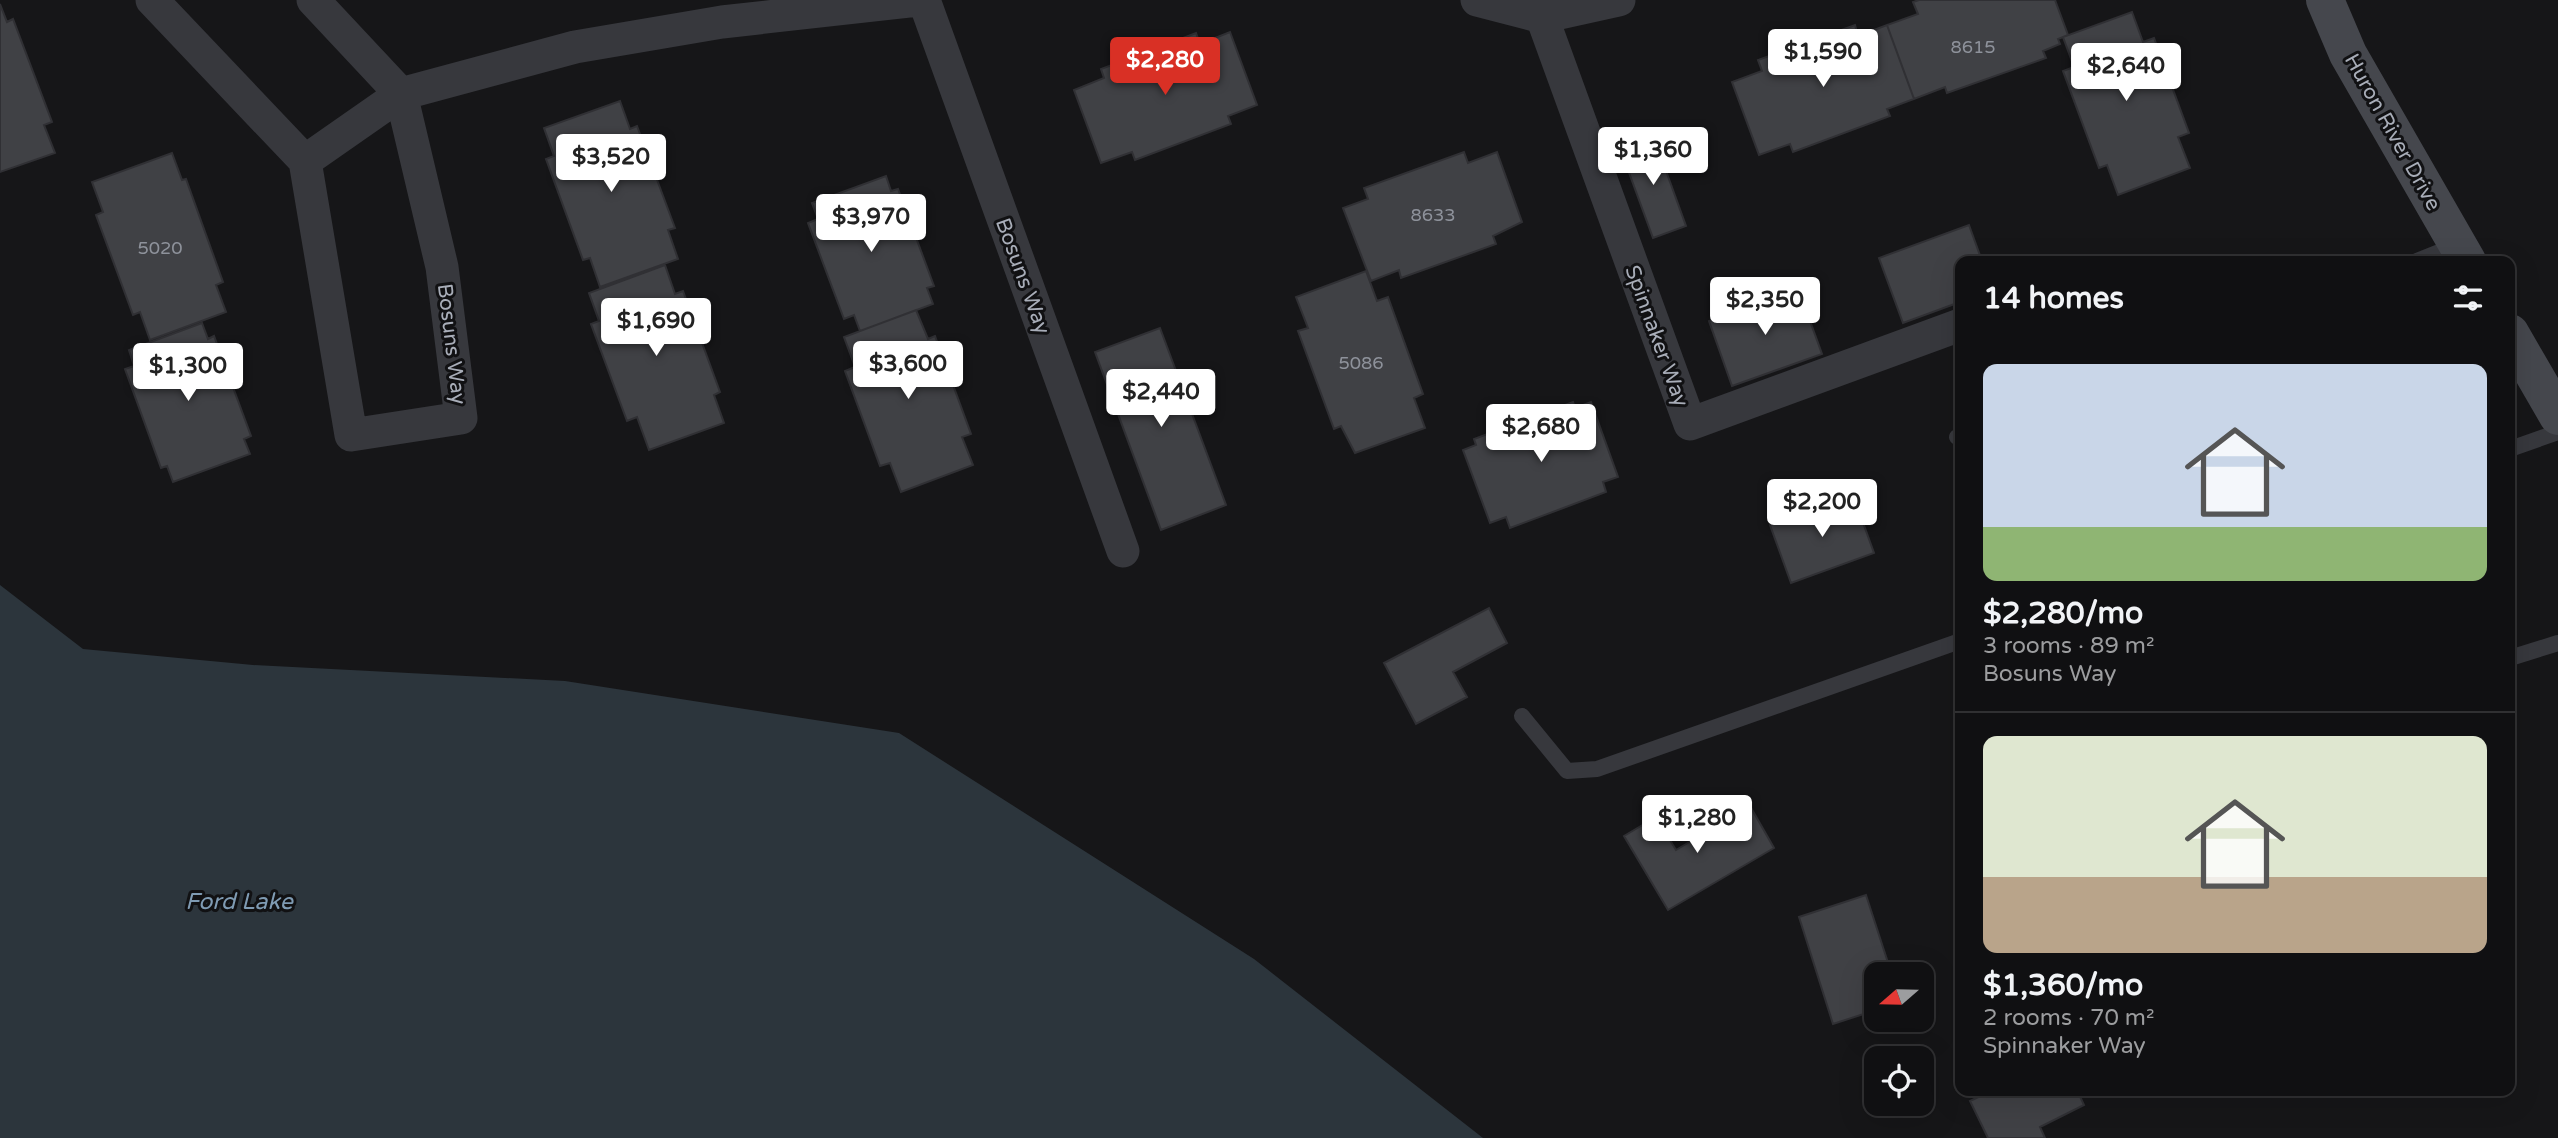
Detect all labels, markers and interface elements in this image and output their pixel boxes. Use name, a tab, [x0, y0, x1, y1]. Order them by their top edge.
pin: $1,590	[1766, 29, 1880, 89]
house number: 8615	[1950, 36, 1996, 58]
pin: $2,280	[1108, 38, 1222, 97]
text: $1,590	[1784, 38, 1862, 66]
pin: $2,640	[2069, 43, 2183, 103]
text: $2,280	[1126, 46, 1204, 74]
street label: Huron River Drive	[2339, 49, 2446, 215]
text: $2,640	[2087, 52, 2165, 80]
pin: $1,360	[1596, 128, 1710, 187]
pin: $3,520	[554, 134, 668, 194]
text: $1,360	[1614, 136, 1692, 164]
text: $3,520	[572, 143, 650, 171]
pin: $3,970	[814, 194, 928, 254]
text: $3,970	[832, 203, 910, 231]
house number: 8633	[1410, 204, 1456, 226]
street label: Bosuns Way	[990, 215, 1055, 338]
house number: 5020	[137, 237, 183, 259]
street label: Spinnaker Way	[1619, 262, 1694, 410]
pin: $2,350	[1708, 278, 1822, 337]
icon: filters	[2449, 279, 2487, 317]
text: 14 homes	[1983, 280, 2124, 317]
street label: Bosuns Way	[432, 282, 471, 406]
text: $2,350	[1726, 286, 1804, 314]
pin: $1,690	[599, 298, 713, 358]
text: $1,690	[617, 307, 695, 335]
pin: $3,600	[851, 342, 965, 401]
pin: $1,300	[131, 344, 245, 403]
text: $3,600	[869, 350, 947, 378]
text: $1,300	[149, 352, 227, 380]
house number: 5086	[1338, 352, 1384, 374]
pin: $2,440	[1104, 370, 1218, 429]
text: $2,440	[1122, 378, 1200, 406]
pin: $2,680	[1484, 405, 1598, 464]
icon: home	[2172, 409, 2298, 535]
text: $2,680	[1502, 413, 1580, 441]
pin: $2,200	[1765, 480, 1879, 539]
text: $2,200	[1783, 488, 1861, 516]
text: $2,280/mo	[1983, 595, 2143, 632]
text: 3 rooms · 89 m²	[1983, 632, 2154, 660]
text: Bosuns Way	[1983, 660, 2116, 688]
icon: home	[2172, 781, 2298, 907]
pin: $1,280	[1640, 796, 1754, 855]
text: $1,280	[1658, 804, 1736, 832]
water label: Ford Lake	[185, 888, 295, 916]
north arrow	[1864, 962, 1934, 1032]
map controls	[1864, 962, 1934, 1116]
text: $1,360/mo	[1983, 967, 2143, 1004]
text: 2 rooms · 70 m²	[1983, 1004, 2154, 1032]
text: Spinnaker Way	[1983, 1032, 2146, 1060]
button: locate	[1864, 1046, 1934, 1116]

